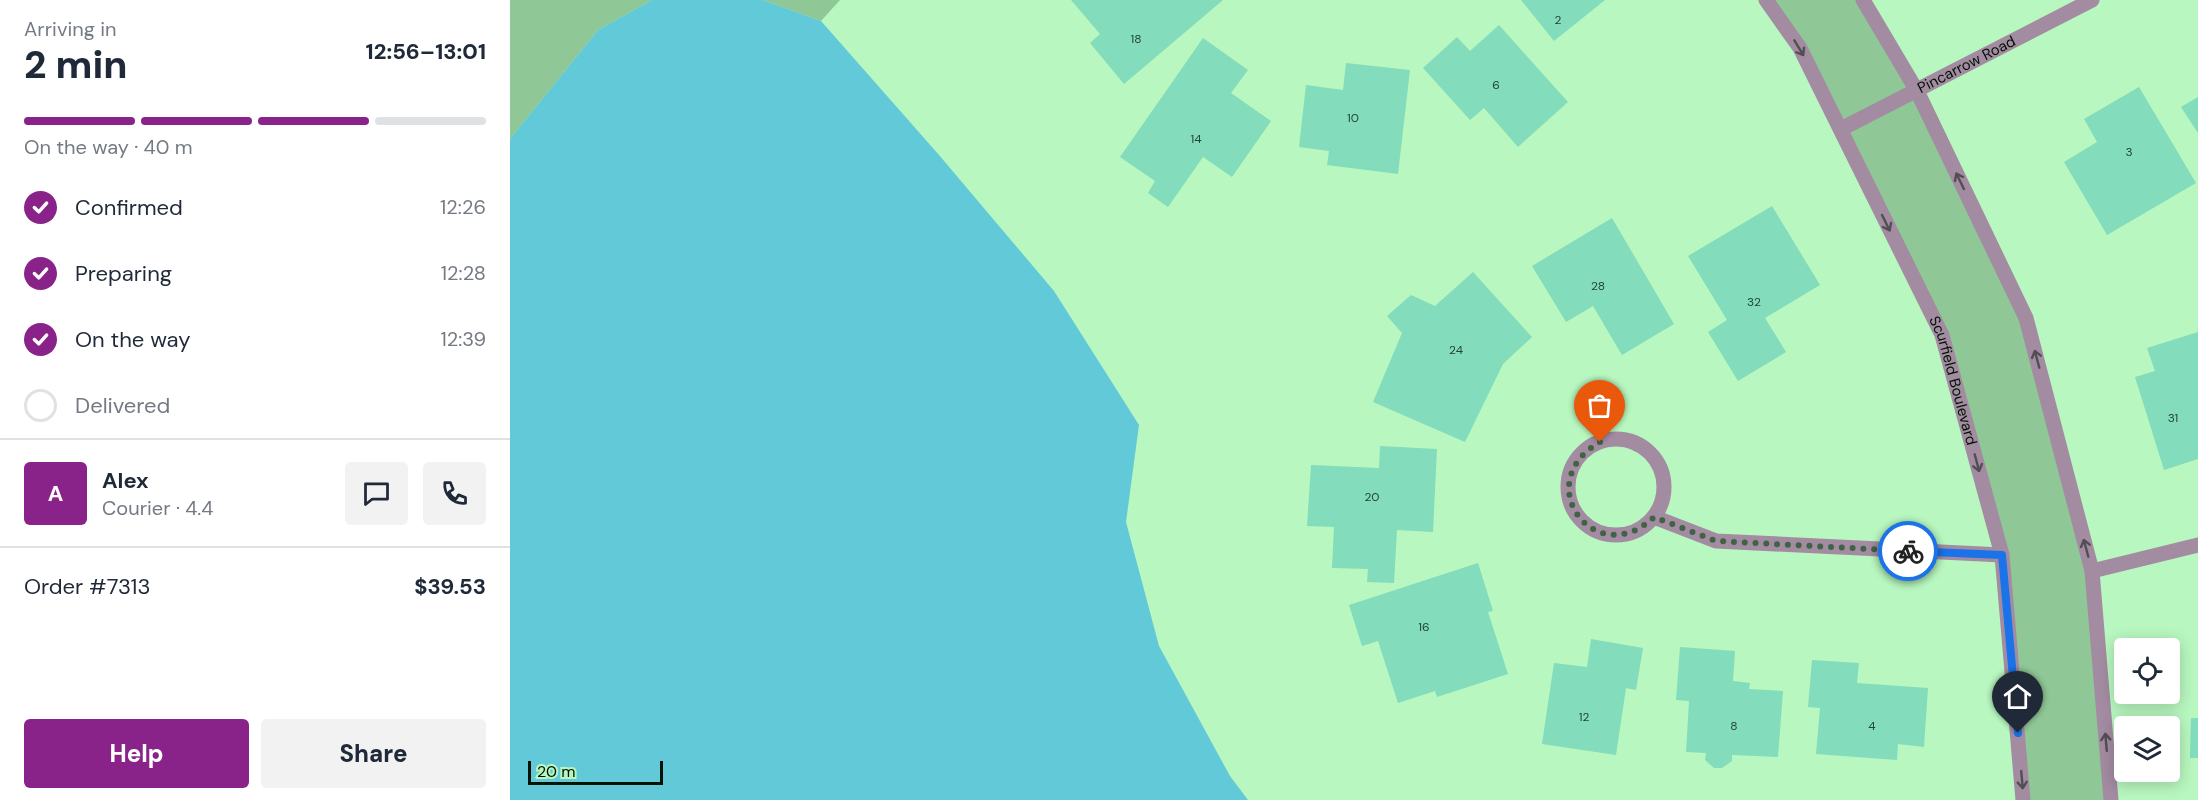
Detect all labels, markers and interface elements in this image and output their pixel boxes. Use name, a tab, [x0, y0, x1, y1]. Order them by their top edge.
house number: 2	[1555, 12, 1562, 28]
text: Arriving in	[24, 16, 116, 42]
house number: 18	[1130, 31, 1142, 47]
street label: Pincarrow Road	[1914, 31, 2019, 98]
text: 12:56–13:01	[366, 37, 486, 66]
text: 2 min	[24, 39, 128, 90]
one-way arrow	[1794, 39, 1806, 56]
house number: 6	[1492, 77, 1500, 93]
house number: 10	[1347, 110, 1359, 126]
house number: 14	[1190, 131, 1202, 147]
text: On the way · 40 m	[24, 134, 192, 160]
house number: 3	[2125, 144, 2133, 160]
one-way arrow	[1954, 172, 1966, 190]
icon: check	[24, 191, 57, 224]
text: Confirmed	[75, 193, 183, 222]
text: 12:26	[440, 194, 486, 220]
one-way arrow	[1881, 213, 1893, 231]
icon: check	[24, 257, 57, 290]
text: Preparing	[75, 259, 172, 288]
text: 12:28	[441, 260, 486, 286]
house number: 28	[1591, 278, 1605, 294]
house number: 32	[1747, 294, 1761, 310]
street label: Scurfield Boulevard	[1924, 313, 1982, 447]
icon: check	[24, 323, 57, 356]
text: On the way	[75, 325, 190, 354]
text: 12:39	[440, 326, 486, 352]
house number: 24	[1449, 342, 1463, 358]
one-way arrow	[2031, 350, 2042, 369]
pin	[1574, 380, 1625, 442]
icon: bag	[1583, 389, 1616, 422]
text: Delivered	[75, 391, 170, 420]
house number: 31	[2168, 410, 2178, 426]
one-way arrow	[1971, 453, 1983, 472]
button: chat	[345, 462, 408, 525]
button: phone	[423, 462, 486, 525]
text: Alex	[102, 466, 149, 495]
text: A	[48, 479, 63, 508]
house number: 20	[1364, 489, 1380, 505]
text: Courier · 4.4	[102, 495, 213, 521]
courier	[1878, 521, 1938, 581]
icon: bike	[1892, 535, 1925, 568]
one-way arrow	[2080, 539, 2092, 558]
text: Order #7313	[24, 572, 150, 601]
text: $39.53	[414, 572, 486, 601]
house number: 16	[1418, 619, 1430, 635]
map controls	[2114, 638, 2180, 782]
button: locate	[2114, 638, 2180, 704]
pin	[1992, 671, 2043, 733]
icon: home	[2001, 680, 2034, 713]
house number: 12	[1579, 709, 1589, 725]
button: layers	[2114, 716, 2180, 782]
house number: 8	[1730, 718, 1738, 734]
house number: 4	[1868, 718, 1876, 734]
button: Help	[24, 719, 249, 788]
button: Share	[261, 719, 486, 788]
one-way arrow	[2100, 732, 2111, 752]
scale bar	[528, 758, 663, 786]
text: 20 m	[537, 761, 576, 782]
one-way arrow	[2017, 769, 2028, 789]

